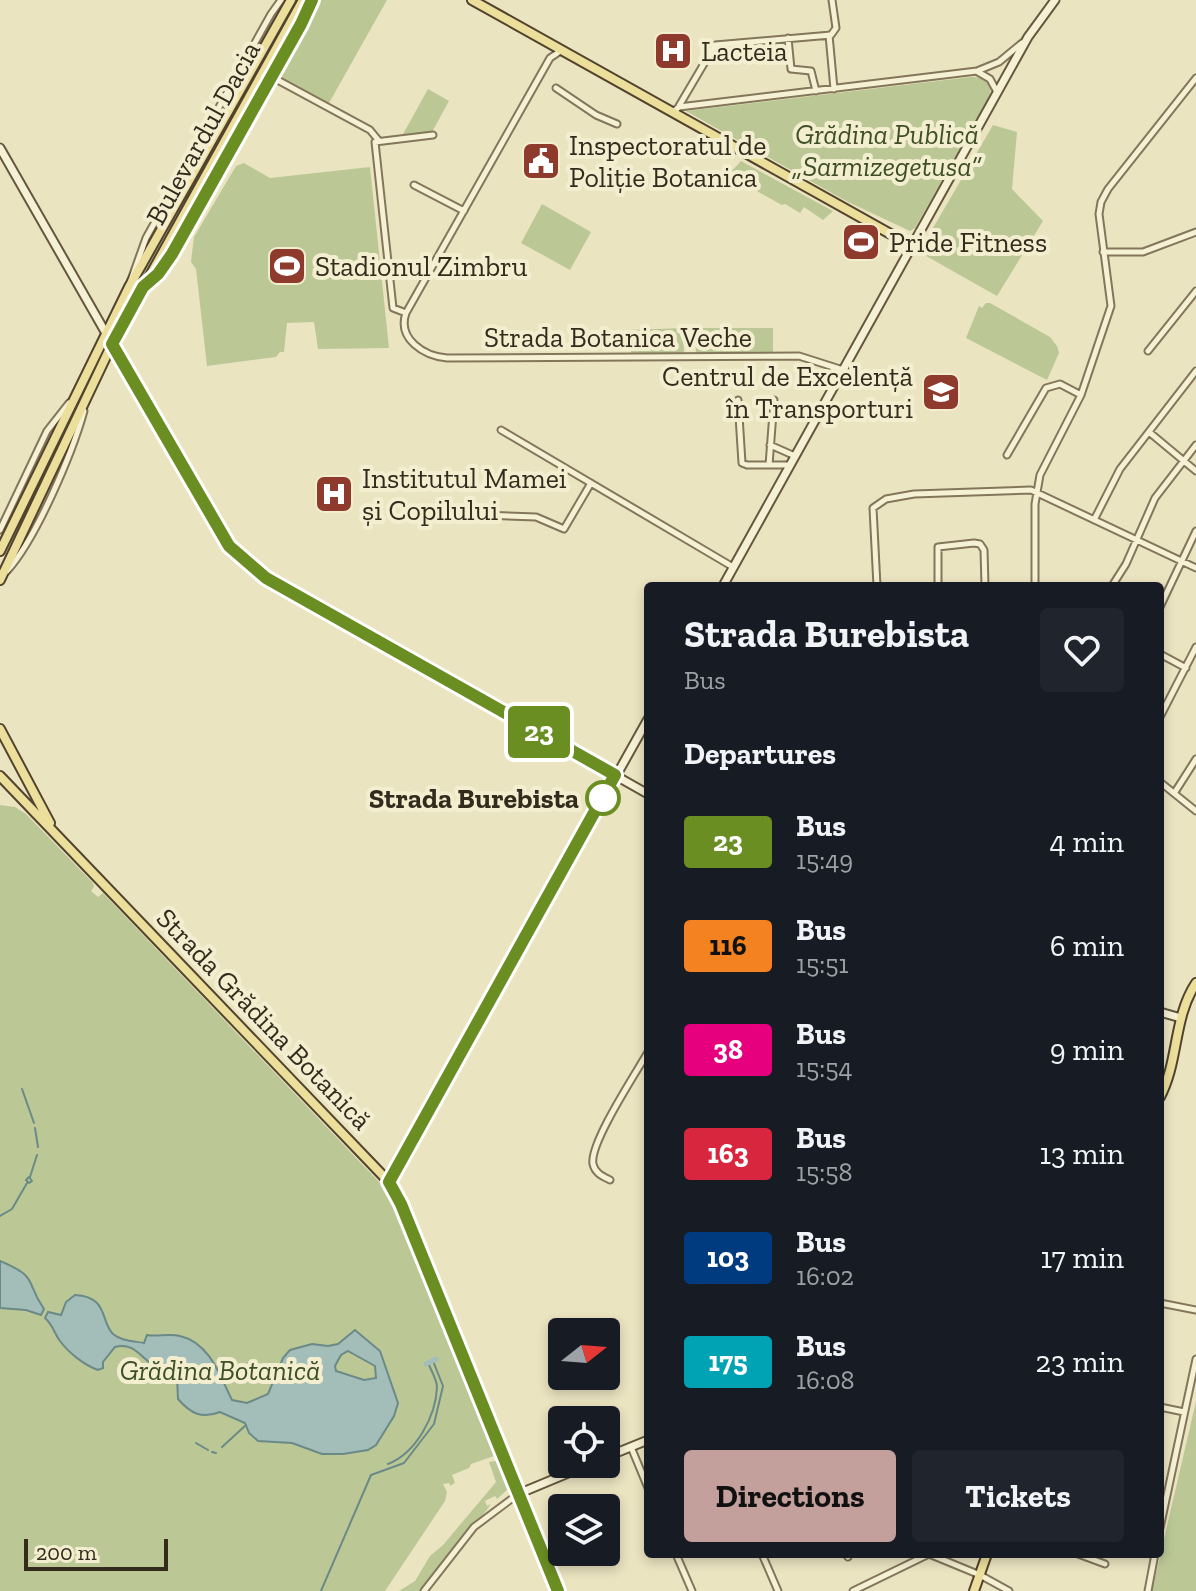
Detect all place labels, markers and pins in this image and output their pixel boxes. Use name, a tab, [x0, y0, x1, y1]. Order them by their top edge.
hospital icon: Lacteia	[652, 30, 694, 72]
place label: Lacteia	[701, 35, 788, 68]
place label: Inspectoratul de Poliție Botanica	[569, 129, 766, 194]
public building icon: Inspectoratul de Poliție Botanica	[520, 140, 562, 182]
sports icon: Pride Fitness	[840, 221, 882, 263]
place label: Pride Fitness	[889, 226, 1047, 259]
sports icon: Stadionul Zimbru	[266, 245, 308, 287]
place label: Stadionul Zimbru	[315, 250, 528, 283]
place label: Centrul de Excelență în Transporturi	[662, 360, 913, 425]
school or university icon: Centrul de Excelență în Transporturi	[920, 371, 962, 413]
place label: Institutul Mamei și Copilului	[362, 462, 567, 527]
hospital icon: Institutul Mamei și Copilului	[313, 473, 355, 515]
marker: Strada Burebista	[586, 781, 620, 815]
place label: Strada Burebista	[369, 782, 579, 815]

